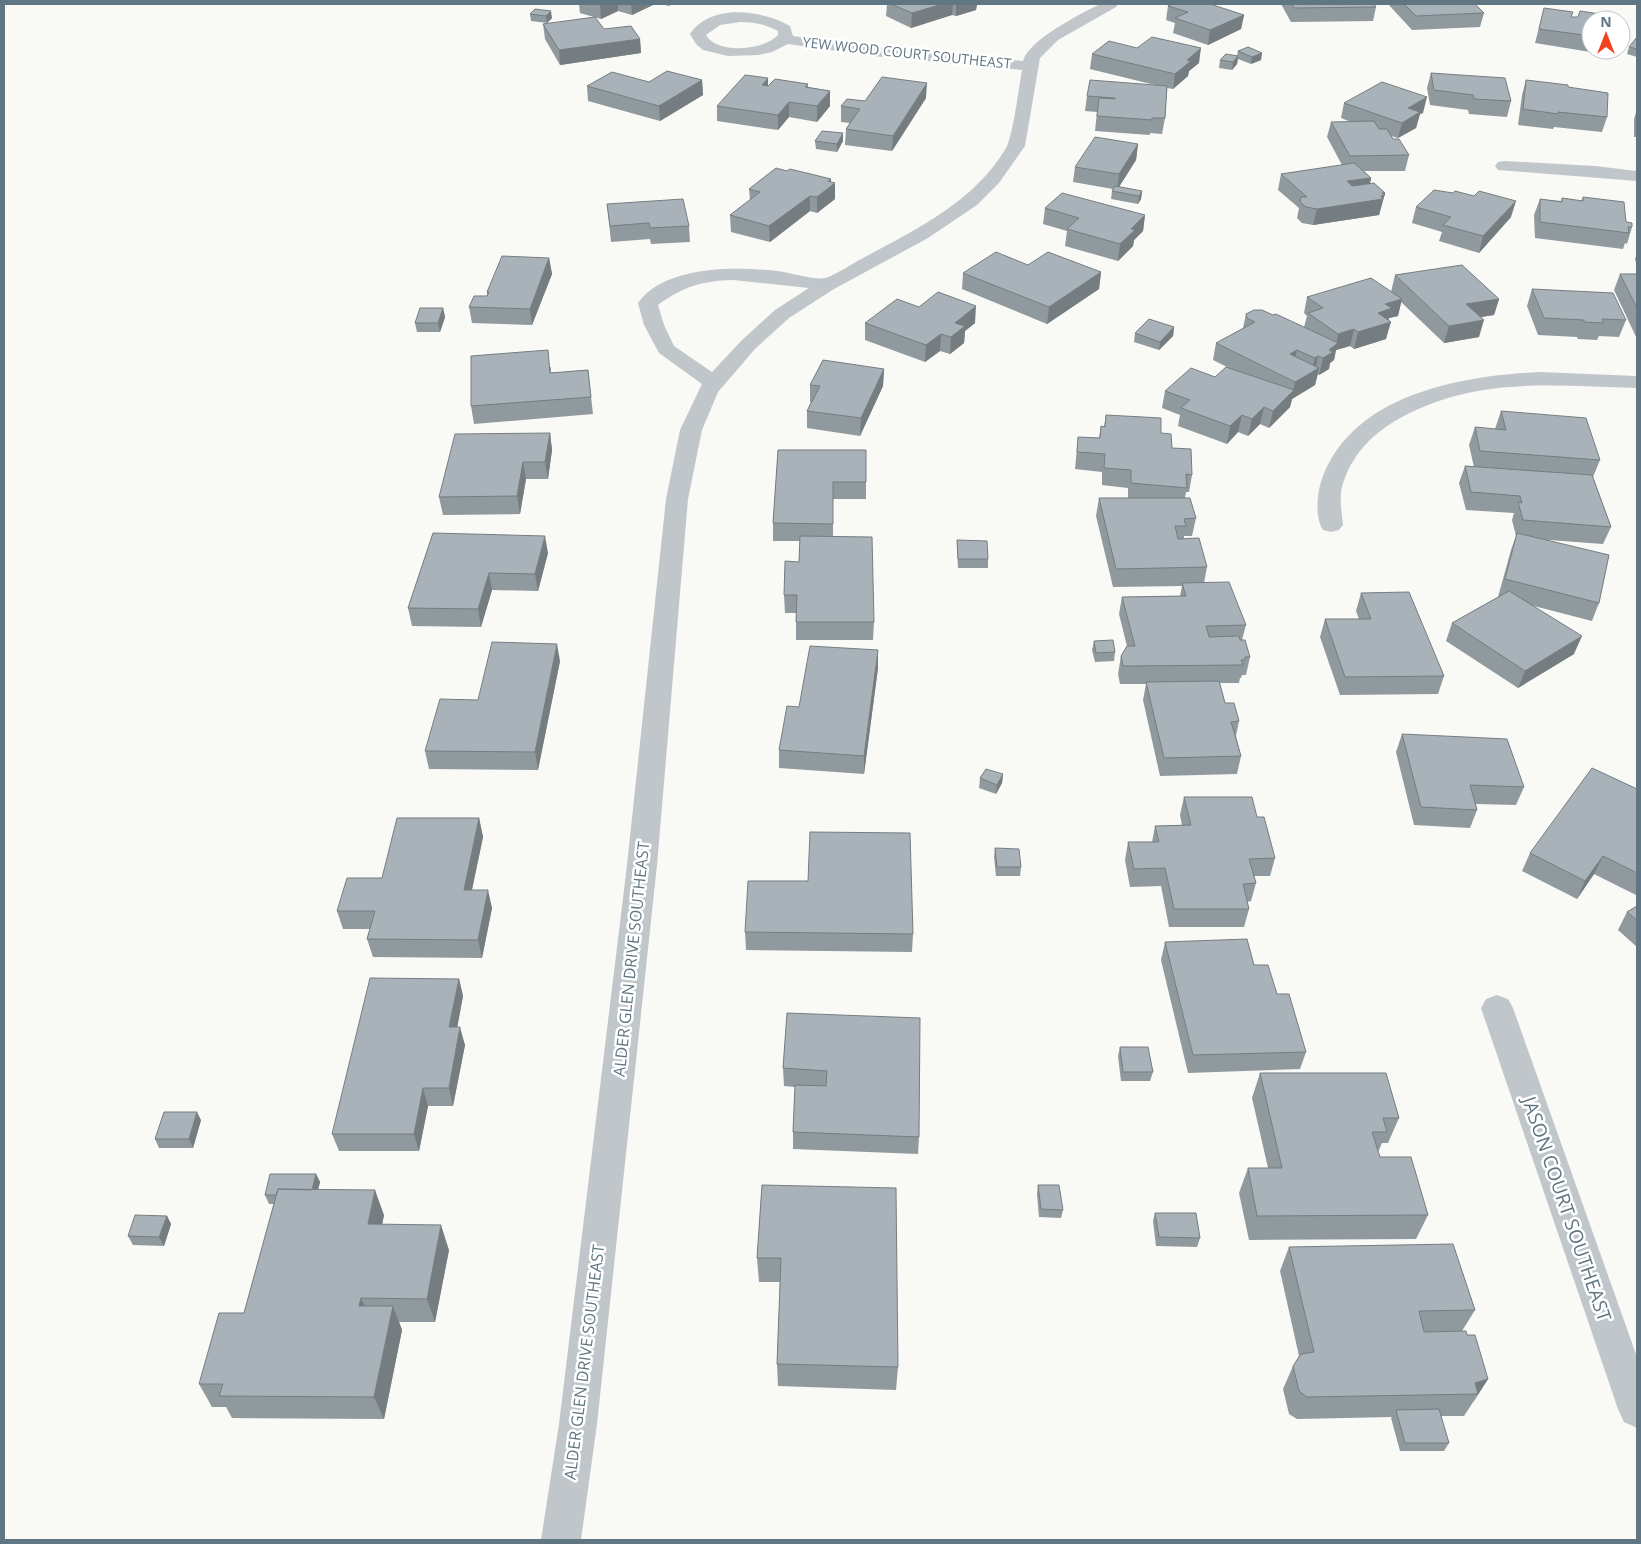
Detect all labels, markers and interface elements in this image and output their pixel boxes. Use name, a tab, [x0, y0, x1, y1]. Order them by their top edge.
north arrow	[1581, 10, 1631, 60]
text: N	[1600, 12, 1612, 31]
street label: YEW WOOD COURT SOUTHEAST	[802, 32, 1012, 73]
street label: ALDER GLEN DRIVE SOUTHEAST	[608, 840, 654, 1078]
street label: JASON COURT SOUTHEAST	[1516, 1091, 1618, 1325]
street label: ALDER GLEN DRIVE SOUTHEAST	[559, 1243, 609, 1481]

